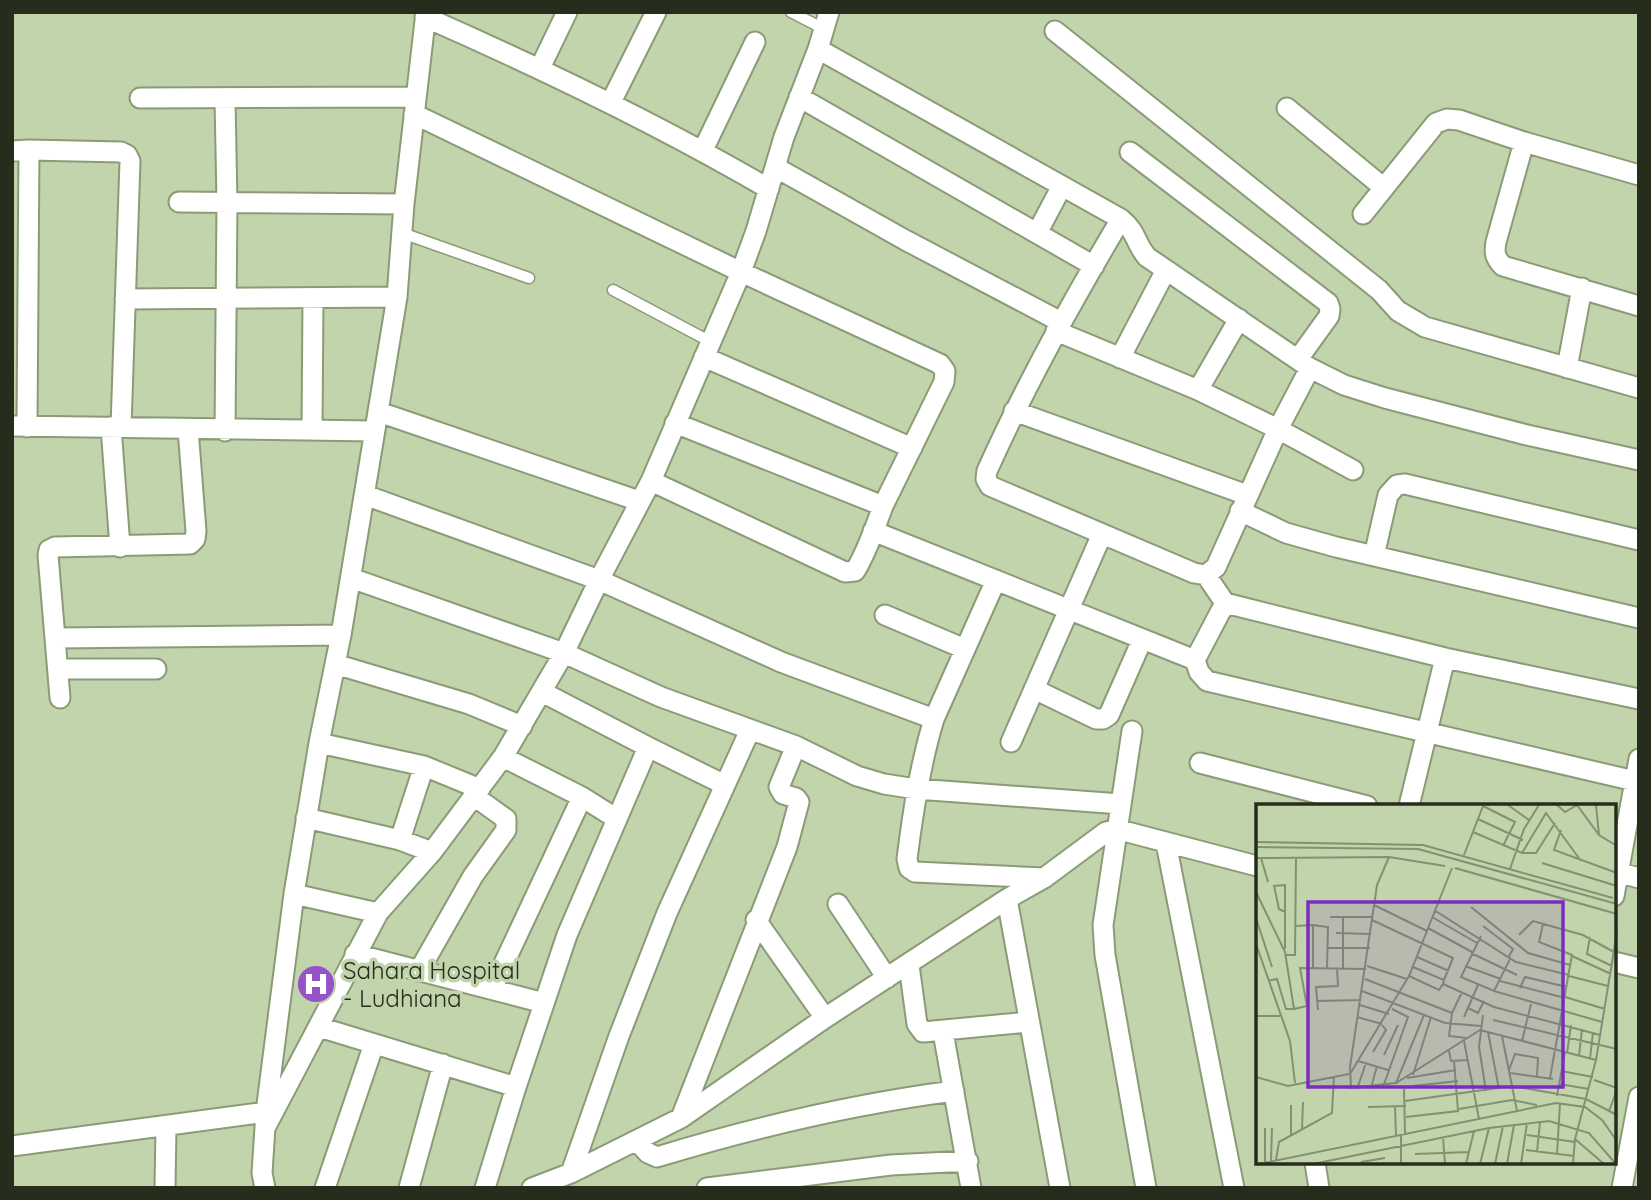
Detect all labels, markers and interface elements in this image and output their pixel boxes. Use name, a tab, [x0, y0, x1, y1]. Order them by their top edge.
inset map	[1256, 804, 1616, 1165]
place label: Sahara Hospital - Ludhiana	[343, 955, 520, 1013]
hospital icon: Sahara Hospital - Ludhiana	[295, 963, 337, 1005]

